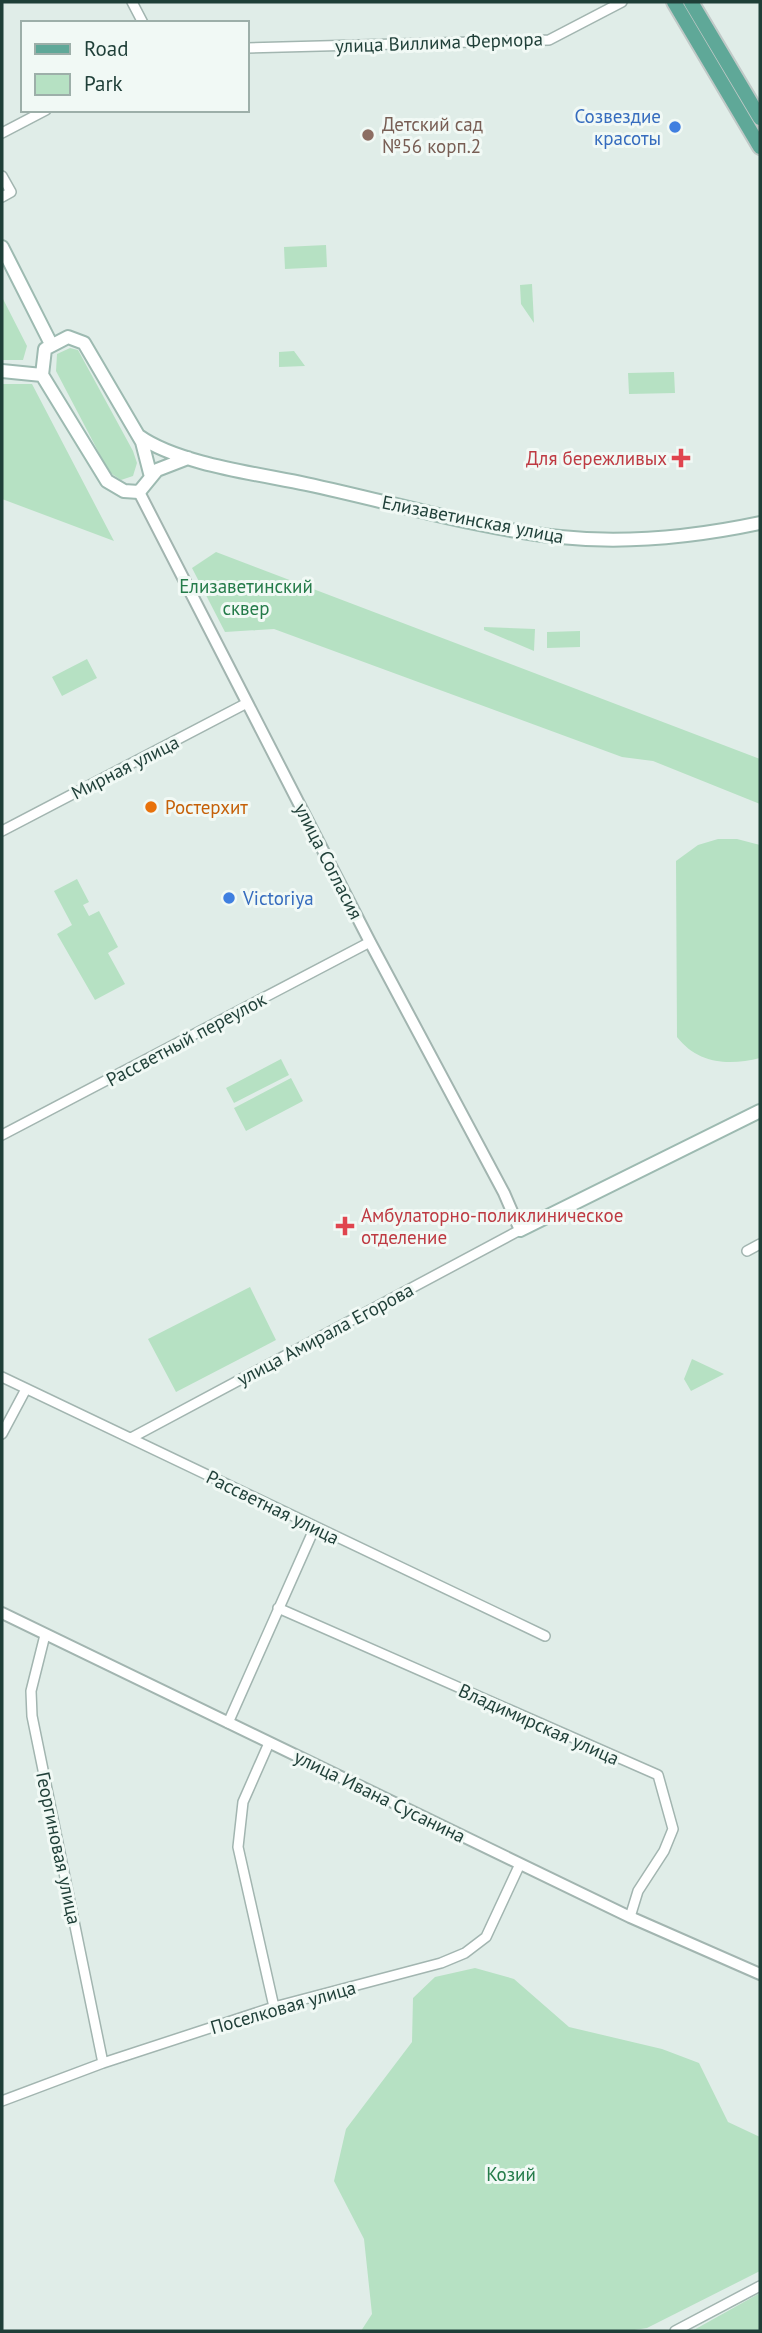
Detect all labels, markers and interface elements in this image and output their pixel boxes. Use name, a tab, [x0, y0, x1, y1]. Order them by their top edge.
legend	[21, 21, 248, 112]
street label: улица Виллима Фермора	[335, 26, 543, 58]
text: Road	[84, 35, 128, 62]
text: Park	[84, 70, 123, 97]
place label: Созвездие красоты	[574, 104, 661, 150]
place label: Детский сад №56 корп.2	[382, 112, 483, 158]
marker: Созвездие красоты	[667, 119, 683, 135]
marker: Детский сад №56 корп.2	[360, 127, 376, 143]
place label: Для бережливых	[526, 446, 667, 470]
marker: Для бережливых	[673, 450, 689, 466]
street label: Елизаветинская улица	[380, 490, 566, 548]
park label: Елизаветинский сквер	[179, 574, 313, 620]
street label: Мирная улица	[67, 730, 183, 804]
place label: Ростерхит	[165, 795, 248, 819]
marker: Ростерхит	[143, 799, 159, 815]
street label: улица Согласия	[289, 799, 369, 923]
place label: Victoriya	[242, 886, 314, 910]
marker: Victoriya	[221, 890, 237, 906]
street label: Рассветный переулок	[102, 987, 270, 1091]
place label: Амбулаторно-поликлиническое отделение	[361, 1203, 623, 1249]
marker: Амбулаторно-поликлиническое отделение	[335, 1216, 355, 1236]
street label: улица Амирала Егорова	[232, 1277, 418, 1391]
street label: Рассветная улица	[203, 1464, 343, 1550]
street label: Владимирская улица	[455, 1678, 623, 1770]
street label: улица Ивана Сусанина	[290, 1744, 470, 1848]
street label: Георгиновая улица	[31, 1769, 87, 1927]
street label: Поселковая улица	[208, 1975, 358, 2039]
park label: Козий	[486, 2162, 536, 2186]

